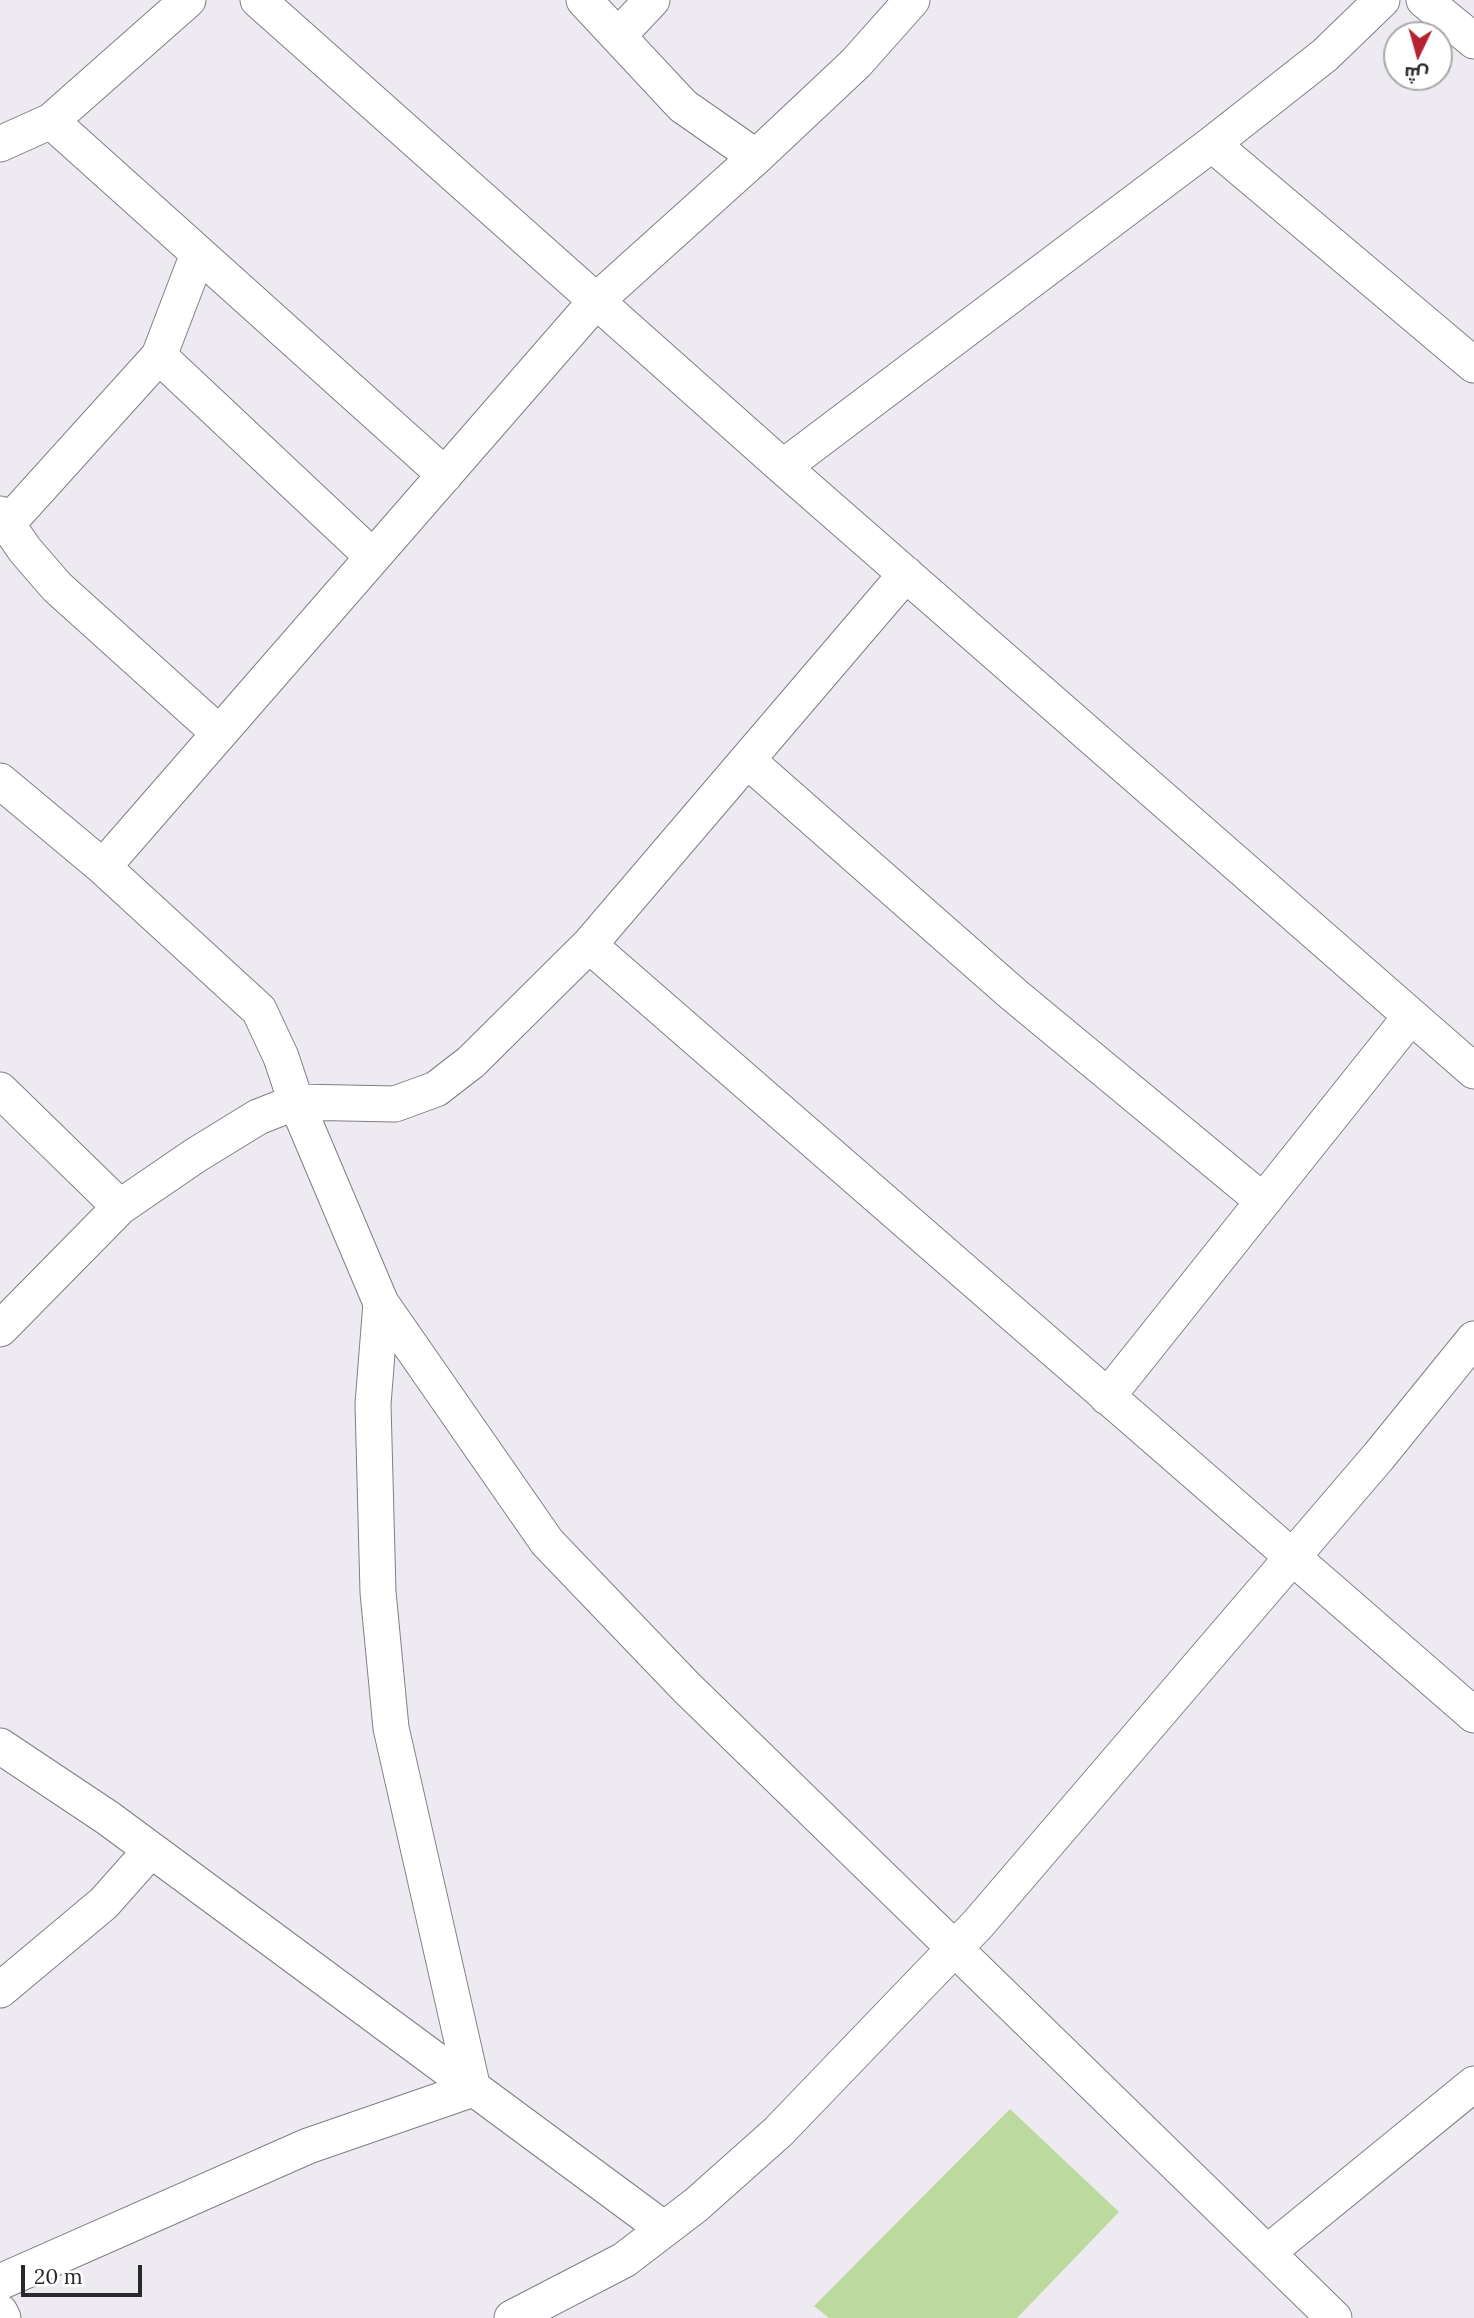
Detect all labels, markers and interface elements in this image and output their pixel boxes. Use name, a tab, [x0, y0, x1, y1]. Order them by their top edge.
north arrow	[1383, 21, 1453, 91]
text: ش	[1403, 62, 1430, 88]
scale bar	[24, 2252, 145, 2296]
text: 20 m	[34, 2263, 83, 2290]

